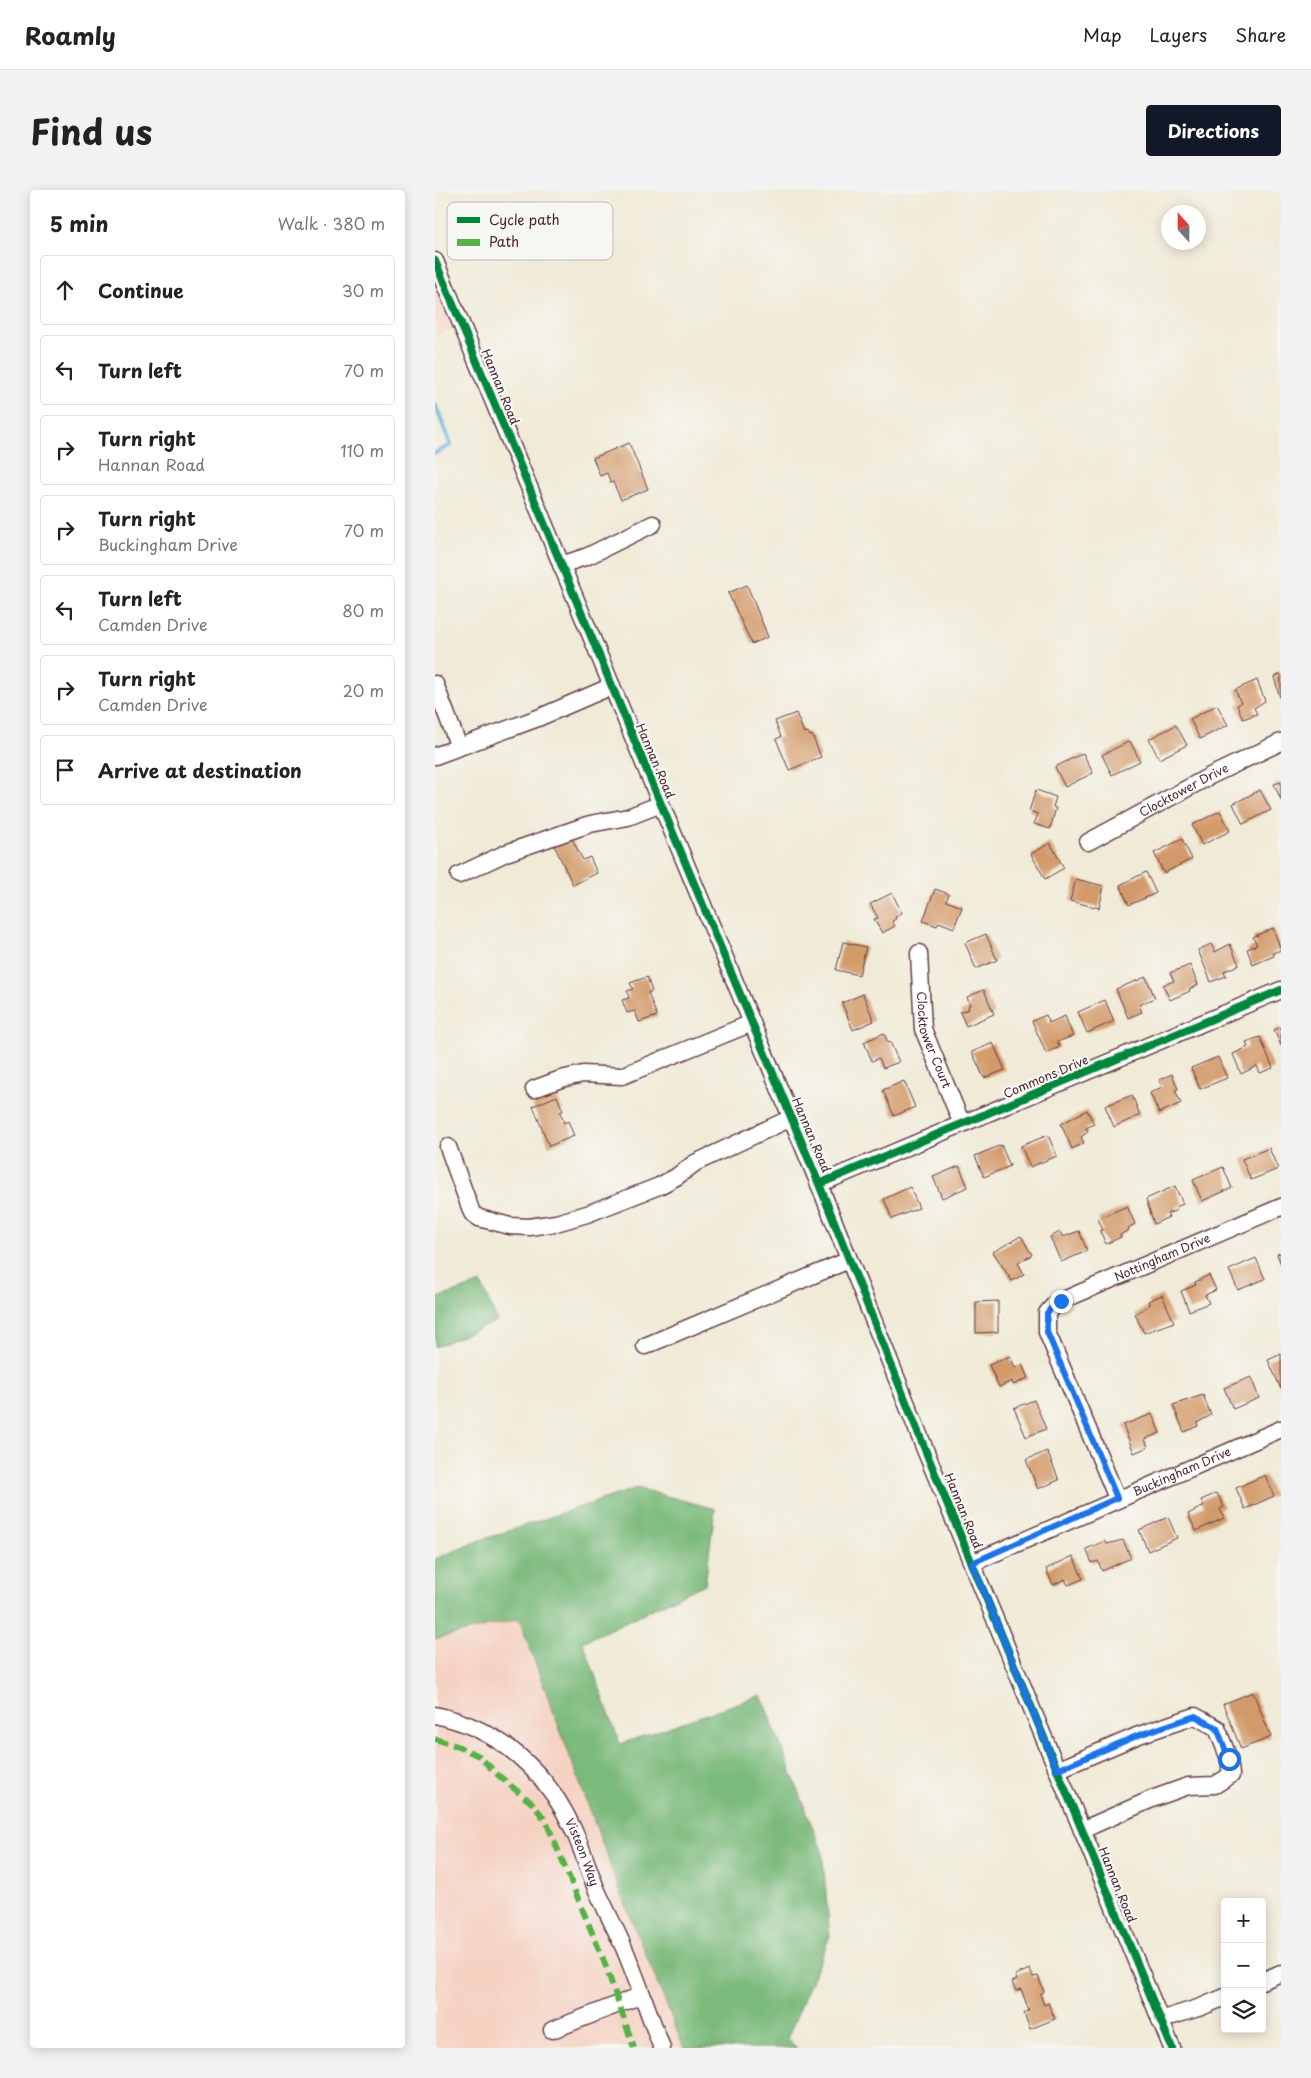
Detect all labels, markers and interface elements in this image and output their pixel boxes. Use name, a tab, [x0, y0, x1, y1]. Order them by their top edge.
text: Roamly	[25, 17, 116, 53]
text: Map	[1083, 21, 1122, 48]
text: Layers	[1150, 21, 1207, 48]
text: Share	[1235, 21, 1286, 48]
text: Find us	[30, 104, 152, 157]
button: Directions	[1146, 105, 1281, 156]
legend	[447, 202, 613, 260]
north arrow	[1161, 205, 1206, 250]
text: 5 min	[50, 207, 108, 239]
text: Cycle path	[489, 209, 560, 230]
text: Walk · 380 m	[278, 211, 385, 235]
text: Path	[489, 231, 519, 252]
icon: ahead	[51, 276, 79, 304]
text: Continue	[98, 276, 184, 304]
text: 30 m	[342, 278, 384, 302]
street label: Hannan Road	[478, 346, 524, 427]
icon: left	[51, 356, 79, 384]
text: Turn left	[98, 356, 182, 384]
text: 70 m	[344, 358, 384, 382]
text: Turn right	[98, 424, 196, 452]
icon: right	[51, 436, 79, 464]
text: 110 m	[341, 438, 384, 462]
text: Hannan Road	[98, 452, 205, 476]
text: Turn right	[98, 504, 196, 532]
icon: right	[51, 516, 79, 544]
text: 70 m	[344, 518, 384, 542]
text: Buckingham Drive	[98, 532, 238, 556]
text: Turn left	[98, 584, 182, 612]
icon: left	[51, 596, 79, 624]
text: 80 m	[342, 598, 384, 622]
text: Camden Drive	[98, 612, 207, 636]
text: Turn right	[98, 664, 196, 692]
icon: right	[51, 676, 79, 704]
text: 20 m	[343, 678, 384, 702]
text: Camden Drive	[98, 692, 207, 716]
street label: Hannan Road	[632, 720, 680, 801]
icon: arrive	[51, 756, 79, 784]
text: Arrive at destination	[98, 756, 302, 784]
street label: Clocktower Drive	[1136, 758, 1231, 821]
street label: Clocktower Court	[913, 991, 956, 1091]
street label: Commons Drive	[1000, 1050, 1091, 1102]
street label: Hannan Road	[788, 1094, 836, 1175]
street label: Nottingham Drive	[1111, 1228, 1213, 1285]
route end	[1050, 1290, 1073, 1313]
street label: Buckingham Drive	[1130, 1442, 1233, 1500]
street label: Hannan Road	[941, 1470, 987, 1551]
route start	[1218, 1748, 1241, 1771]
street label: Visteon Way	[561, 1815, 604, 1889]
street label: Hannan Road	[1095, 1844, 1141, 1925]
map controls	[1221, 1898, 1266, 2033]
button: +	[1221, 1898, 1266, 1943]
button: −	[1221, 1943, 1266, 1988]
button: layers	[1221, 1988, 1266, 2033]

